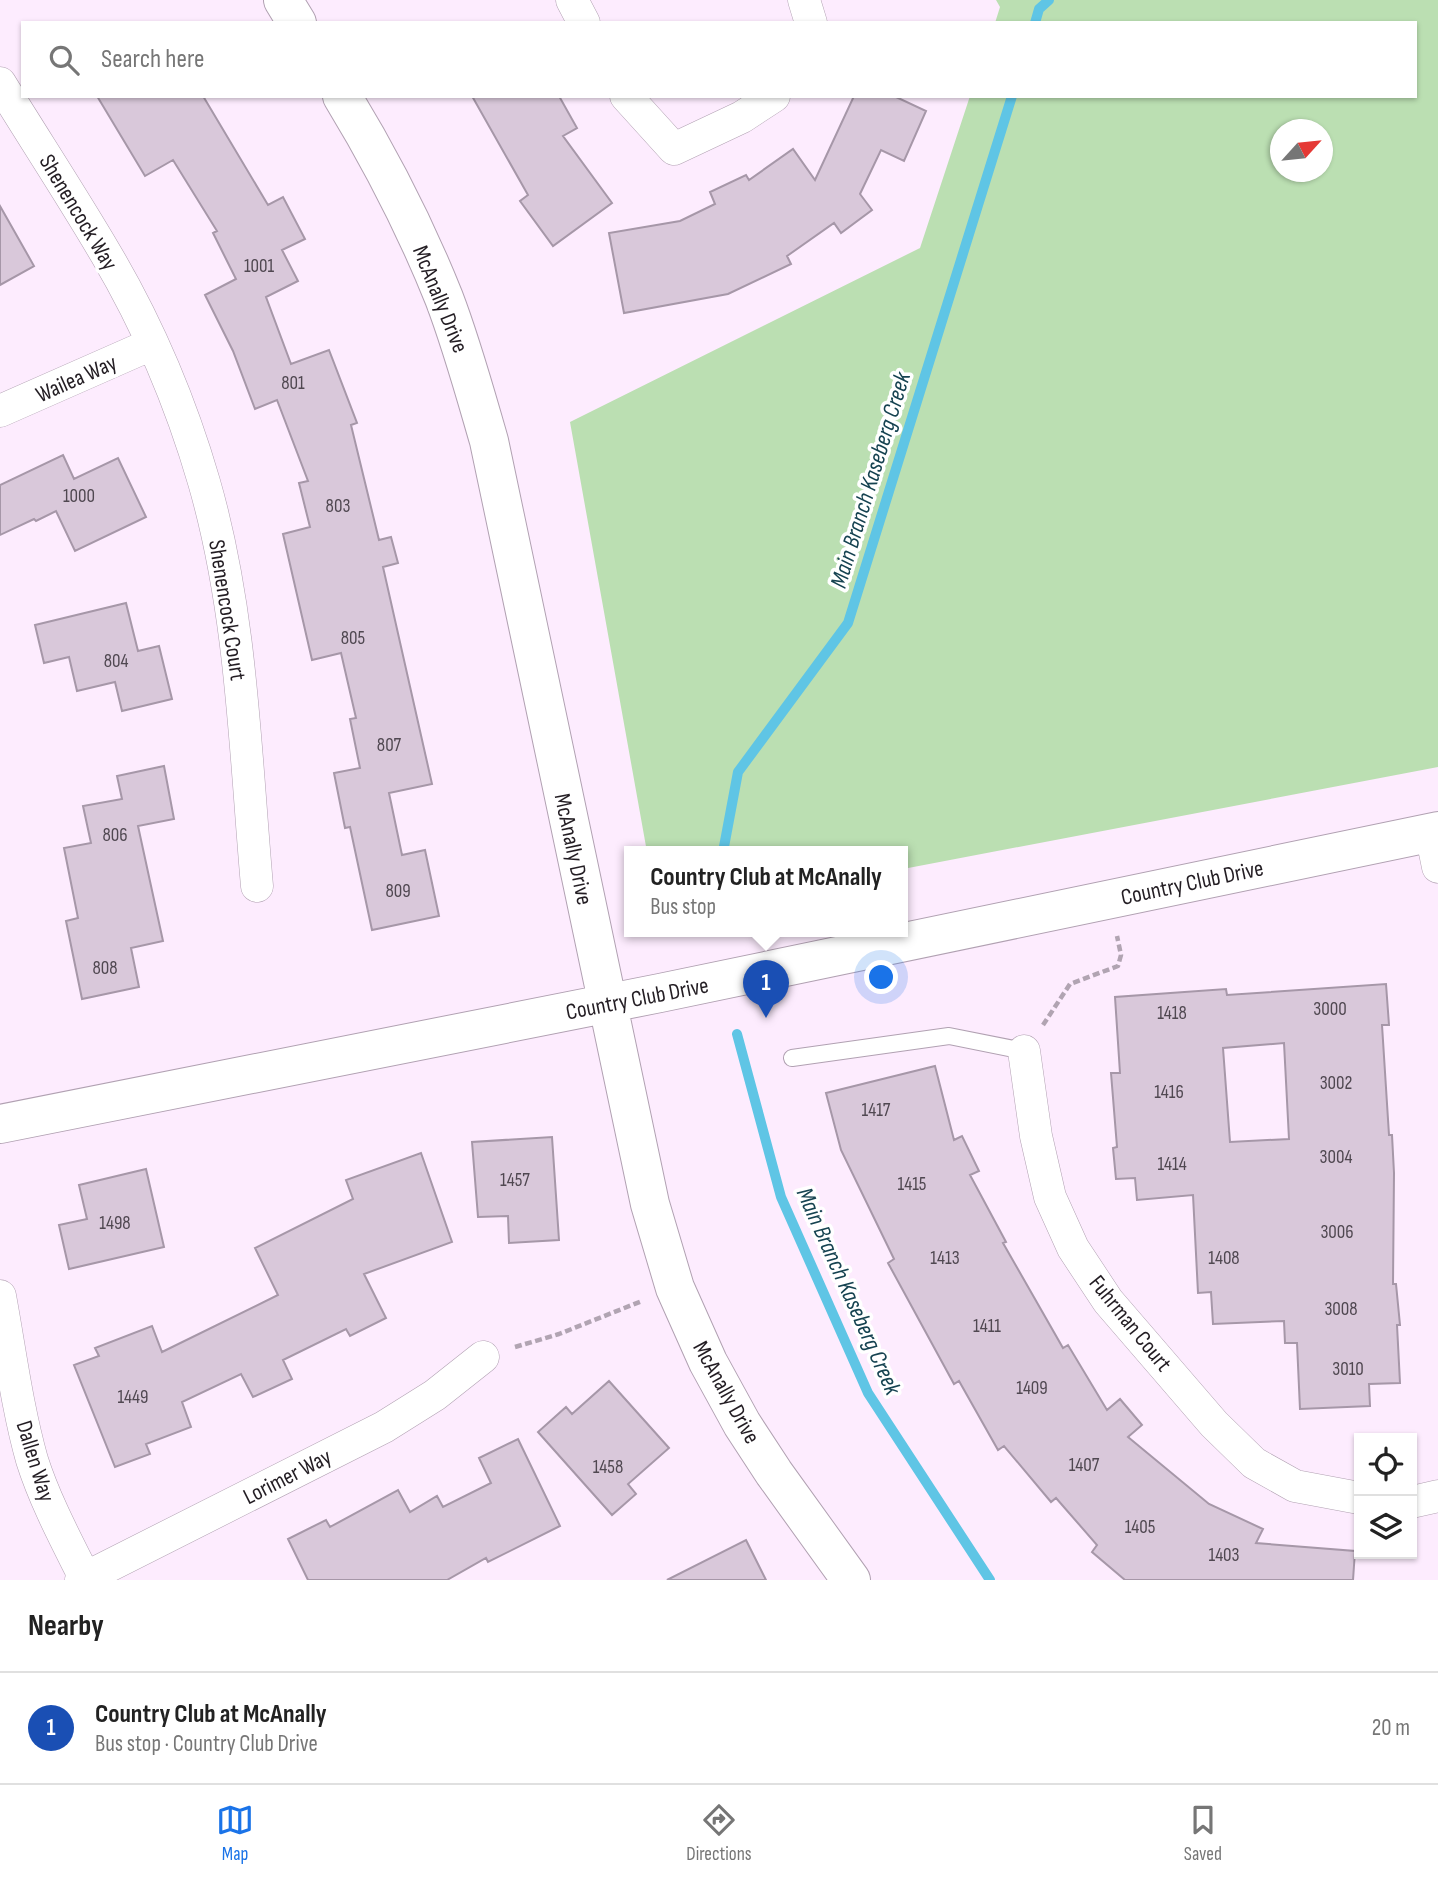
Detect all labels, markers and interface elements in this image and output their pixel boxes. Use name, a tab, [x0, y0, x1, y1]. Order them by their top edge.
search box	[21, 21, 1417, 98]
icon: search	[45, 41, 83, 79]
text: Search here	[101, 44, 204, 75]
north arrow	[1270, 119, 1333, 182]
street label: Shenencock Way	[33, 150, 124, 276]
street label: McAnally Drive	[406, 242, 474, 357]
house number: 1001	[244, 255, 274, 278]
street label: Wailea Way	[32, 349, 121, 409]
water label: Main Branch Kaseberg Creek	[824, 368, 917, 591]
house number: 801	[281, 372, 305, 395]
house number: 1000	[63, 485, 95, 508]
house number: 803	[326, 495, 350, 518]
street label: Shenencock Court	[202, 538, 252, 683]
house number: 805	[341, 627, 365, 650]
house number: 804	[104, 650, 128, 673]
house number: 807	[377, 734, 402, 757]
street label: McAnally Drive	[548, 791, 598, 907]
house number: 806	[102, 824, 128, 847]
popup	[624, 846, 908, 937]
street label: Country Club Drive	[1118, 854, 1266, 912]
text: Country Club at McAnally	[650, 862, 882, 893]
house number: 809	[385, 880, 411, 903]
text: Bus stop	[650, 893, 716, 921]
house number: 808	[92, 957, 118, 980]
pin: 1	[743, 960, 789, 1018]
your location	[864, 960, 898, 994]
street label: Country Club Drive	[563, 971, 711, 1027]
house number: 3000	[1313, 998, 1347, 1021]
house number: 1418	[1157, 1002, 1187, 1025]
house number: 3002	[1320, 1072, 1352, 1095]
house number: 1416	[1154, 1081, 1184, 1104]
house number: 1417	[862, 1099, 891, 1122]
house number: 3004	[1320, 1146, 1352, 1169]
house number: 1414	[1157, 1153, 1187, 1176]
house number: 1457	[500, 1169, 530, 1192]
house number: 1415	[898, 1173, 926, 1196]
water label: Main Branch Kaseberg Creek	[790, 1183, 908, 1400]
house number: 1498	[99, 1212, 131, 1235]
house number: 3006	[1320, 1221, 1354, 1244]
house number: 1413	[930, 1247, 960, 1270]
house number: 1408	[1208, 1247, 1240, 1270]
street label: Fuhrman Court	[1083, 1270, 1178, 1377]
house number: 3008	[1324, 1298, 1358, 1321]
house number: 1411	[973, 1315, 1001, 1338]
street label: McAnally Drive	[686, 1336, 766, 1449]
house number: 3010	[1332, 1358, 1364, 1381]
house number: 1409	[1016, 1377, 1048, 1400]
house number: 1449	[117, 1386, 149, 1409]
street label: Dallen Way	[9, 1417, 61, 1505]
map controls	[1354, 1433, 1417, 1559]
button: locate	[1354, 1433, 1417, 1496]
street label: Lorimer Way	[239, 1443, 336, 1511]
house number: 1407	[1069, 1454, 1100, 1477]
house number: 1458	[593, 1456, 623, 1479]
button: layers	[1354, 1496, 1417, 1559]
house number: 1405	[1125, 1516, 1155, 1539]
house number: 1403	[1208, 1544, 1240, 1567]
text: Nearby	[28, 1608, 104, 1644]
text: Country Club at McAnally	[95, 1699, 327, 1730]
text: 1	[46, 1714, 56, 1742]
text: 20 m	[1372, 1714, 1410, 1742]
text: Bus stop · Country Club Drive	[95, 1730, 318, 1758]
tab: Map	[216, 1801, 254, 1866]
tab: Directions	[686, 1801, 752, 1866]
tab: Saved	[1184, 1801, 1222, 1866]

